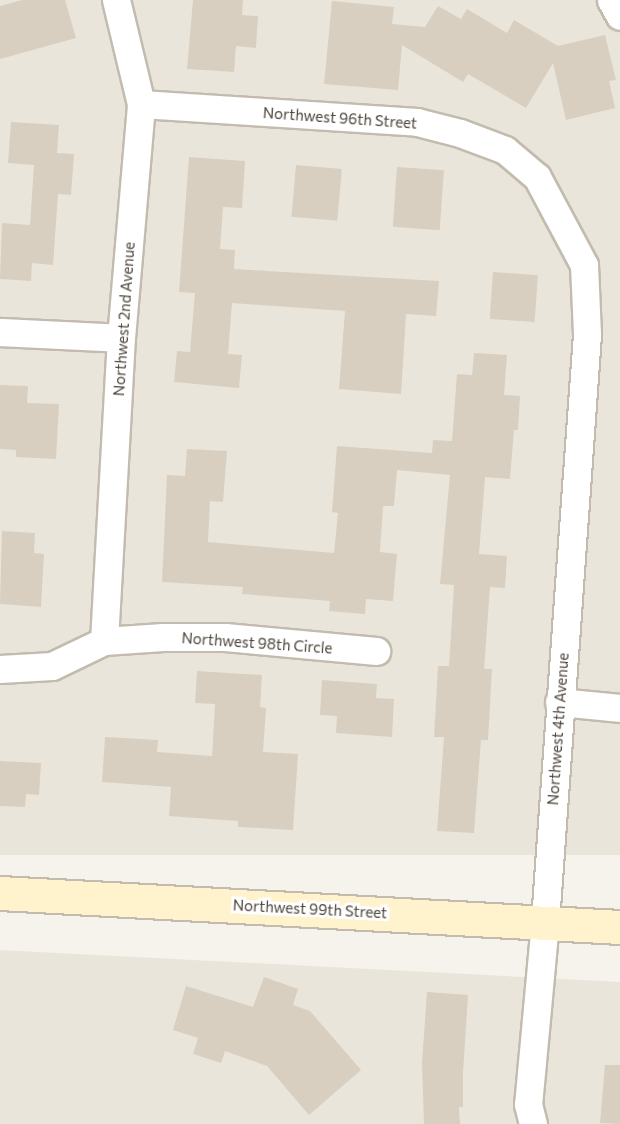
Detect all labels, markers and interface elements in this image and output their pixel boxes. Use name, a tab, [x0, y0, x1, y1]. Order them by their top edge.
street label: Northwest 96th Street	[262, 104, 418, 132]
street label: Northwest 2nd Avenue	[110, 241, 138, 397]
street label: Northwest 98th Circle	[181, 629, 333, 657]
street label: Northwest 4th Avenue	[544, 652, 572, 806]
street label: Northwest 99th Street	[232, 896, 388, 922]

